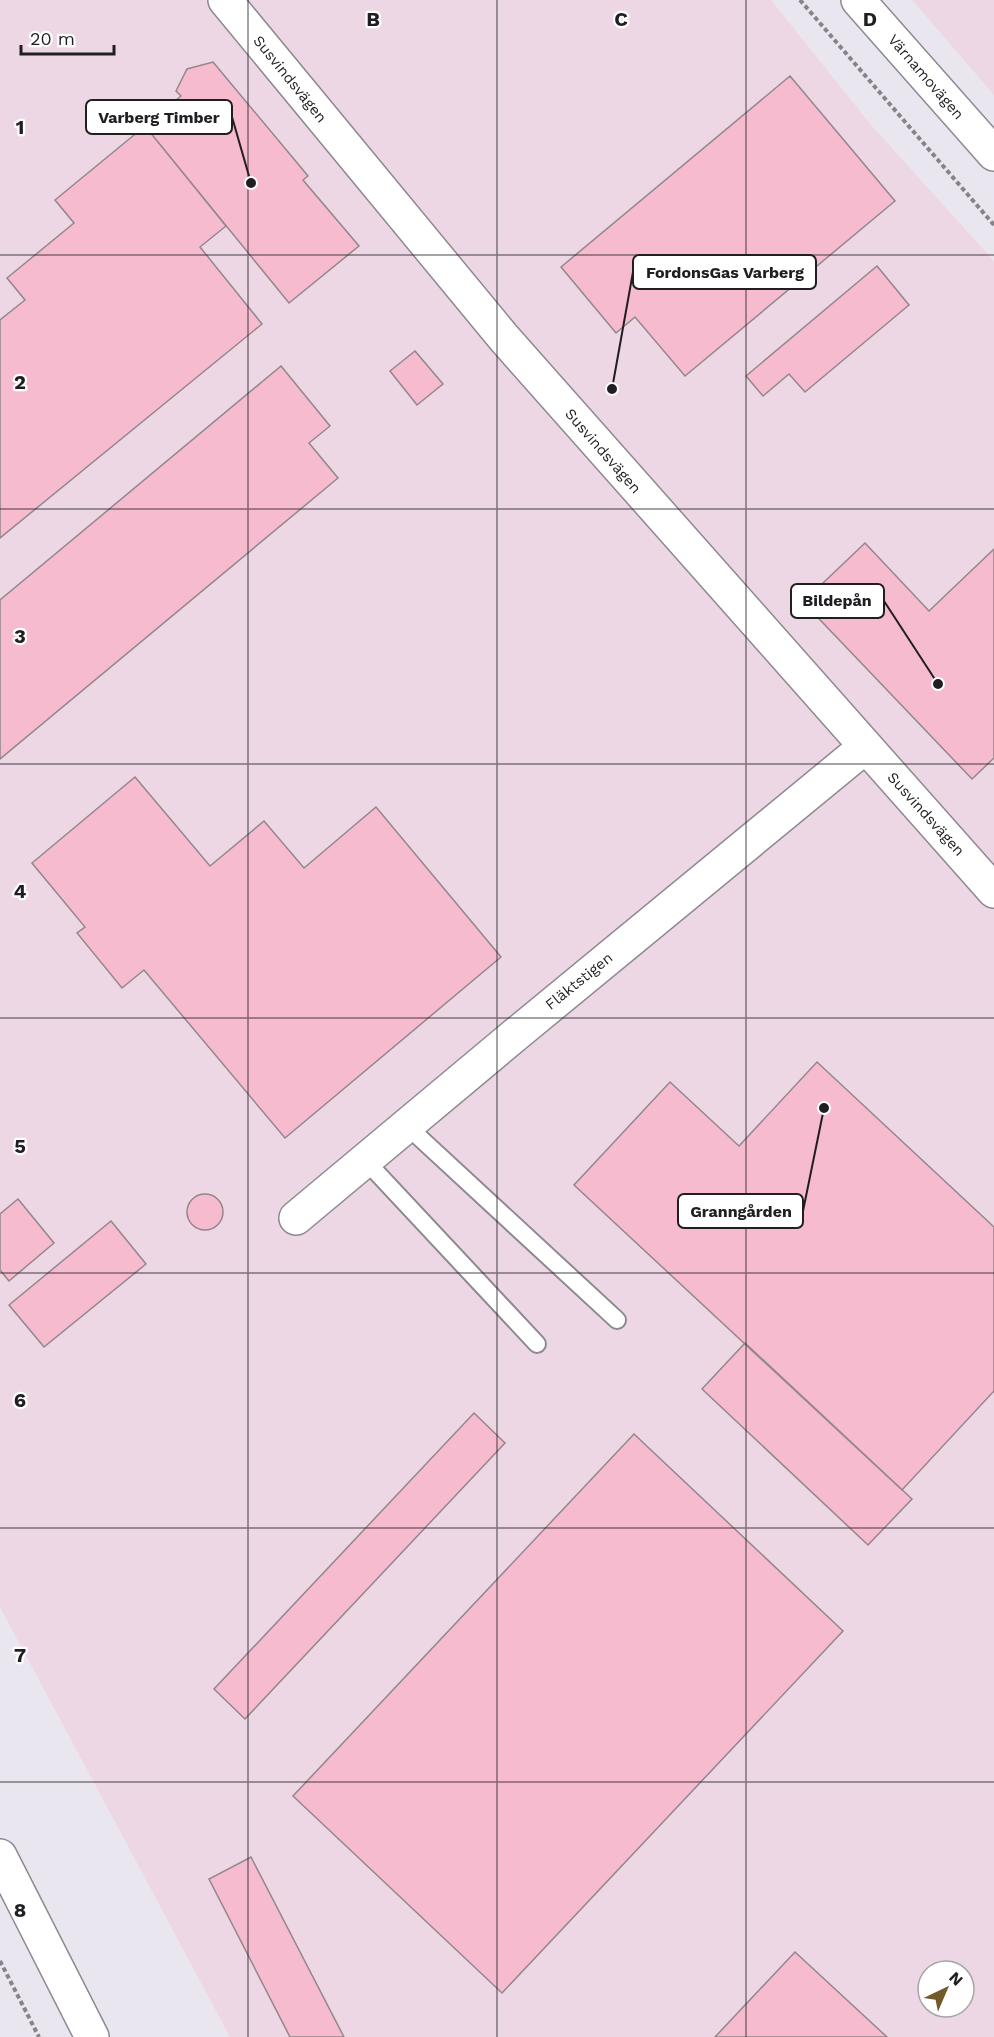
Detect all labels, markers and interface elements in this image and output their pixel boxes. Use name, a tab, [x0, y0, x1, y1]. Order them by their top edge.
text: B	[366, 7, 380, 31]
text: C	[614, 7, 628, 31]
text: D	[863, 7, 877, 31]
scale bar	[21, 18, 114, 56]
text: 20 m	[30, 28, 75, 49]
street label: Värnamovägen	[884, 31, 968, 123]
street label: Susvindsvägen	[249, 32, 331, 126]
callout: Varberg Timber	[86, 100, 232, 134]
text: Varberg Timber	[98, 108, 220, 127]
text: 1	[16, 115, 24, 139]
callout: FordonsGas Varberg	[633, 255, 816, 289]
text: FordonsGas Varberg	[646, 263, 804, 282]
text: 2	[14, 370, 26, 394]
street label: Susvindsvägen	[561, 405, 645, 497]
callout: Bildepån	[791, 584, 884, 618]
text: Bildepån	[802, 591, 872, 610]
text: 3	[14, 624, 26, 648]
street label: Susvindsvägen	[884, 768, 968, 860]
text: 4	[14, 879, 27, 903]
street label: Fläktstigen	[542, 948, 616, 1014]
text: 5	[14, 1134, 26, 1158]
callout: Granngården	[678, 1194, 803, 1228]
text: Granngården	[690, 1202, 792, 1221]
text: 6	[14, 1388, 26, 1412]
text: 7	[14, 1643, 26, 1667]
text: 8	[14, 1898, 26, 1922]
north arrow	[916, 1959, 976, 2019]
text: N	[945, 1968, 967, 1990]

